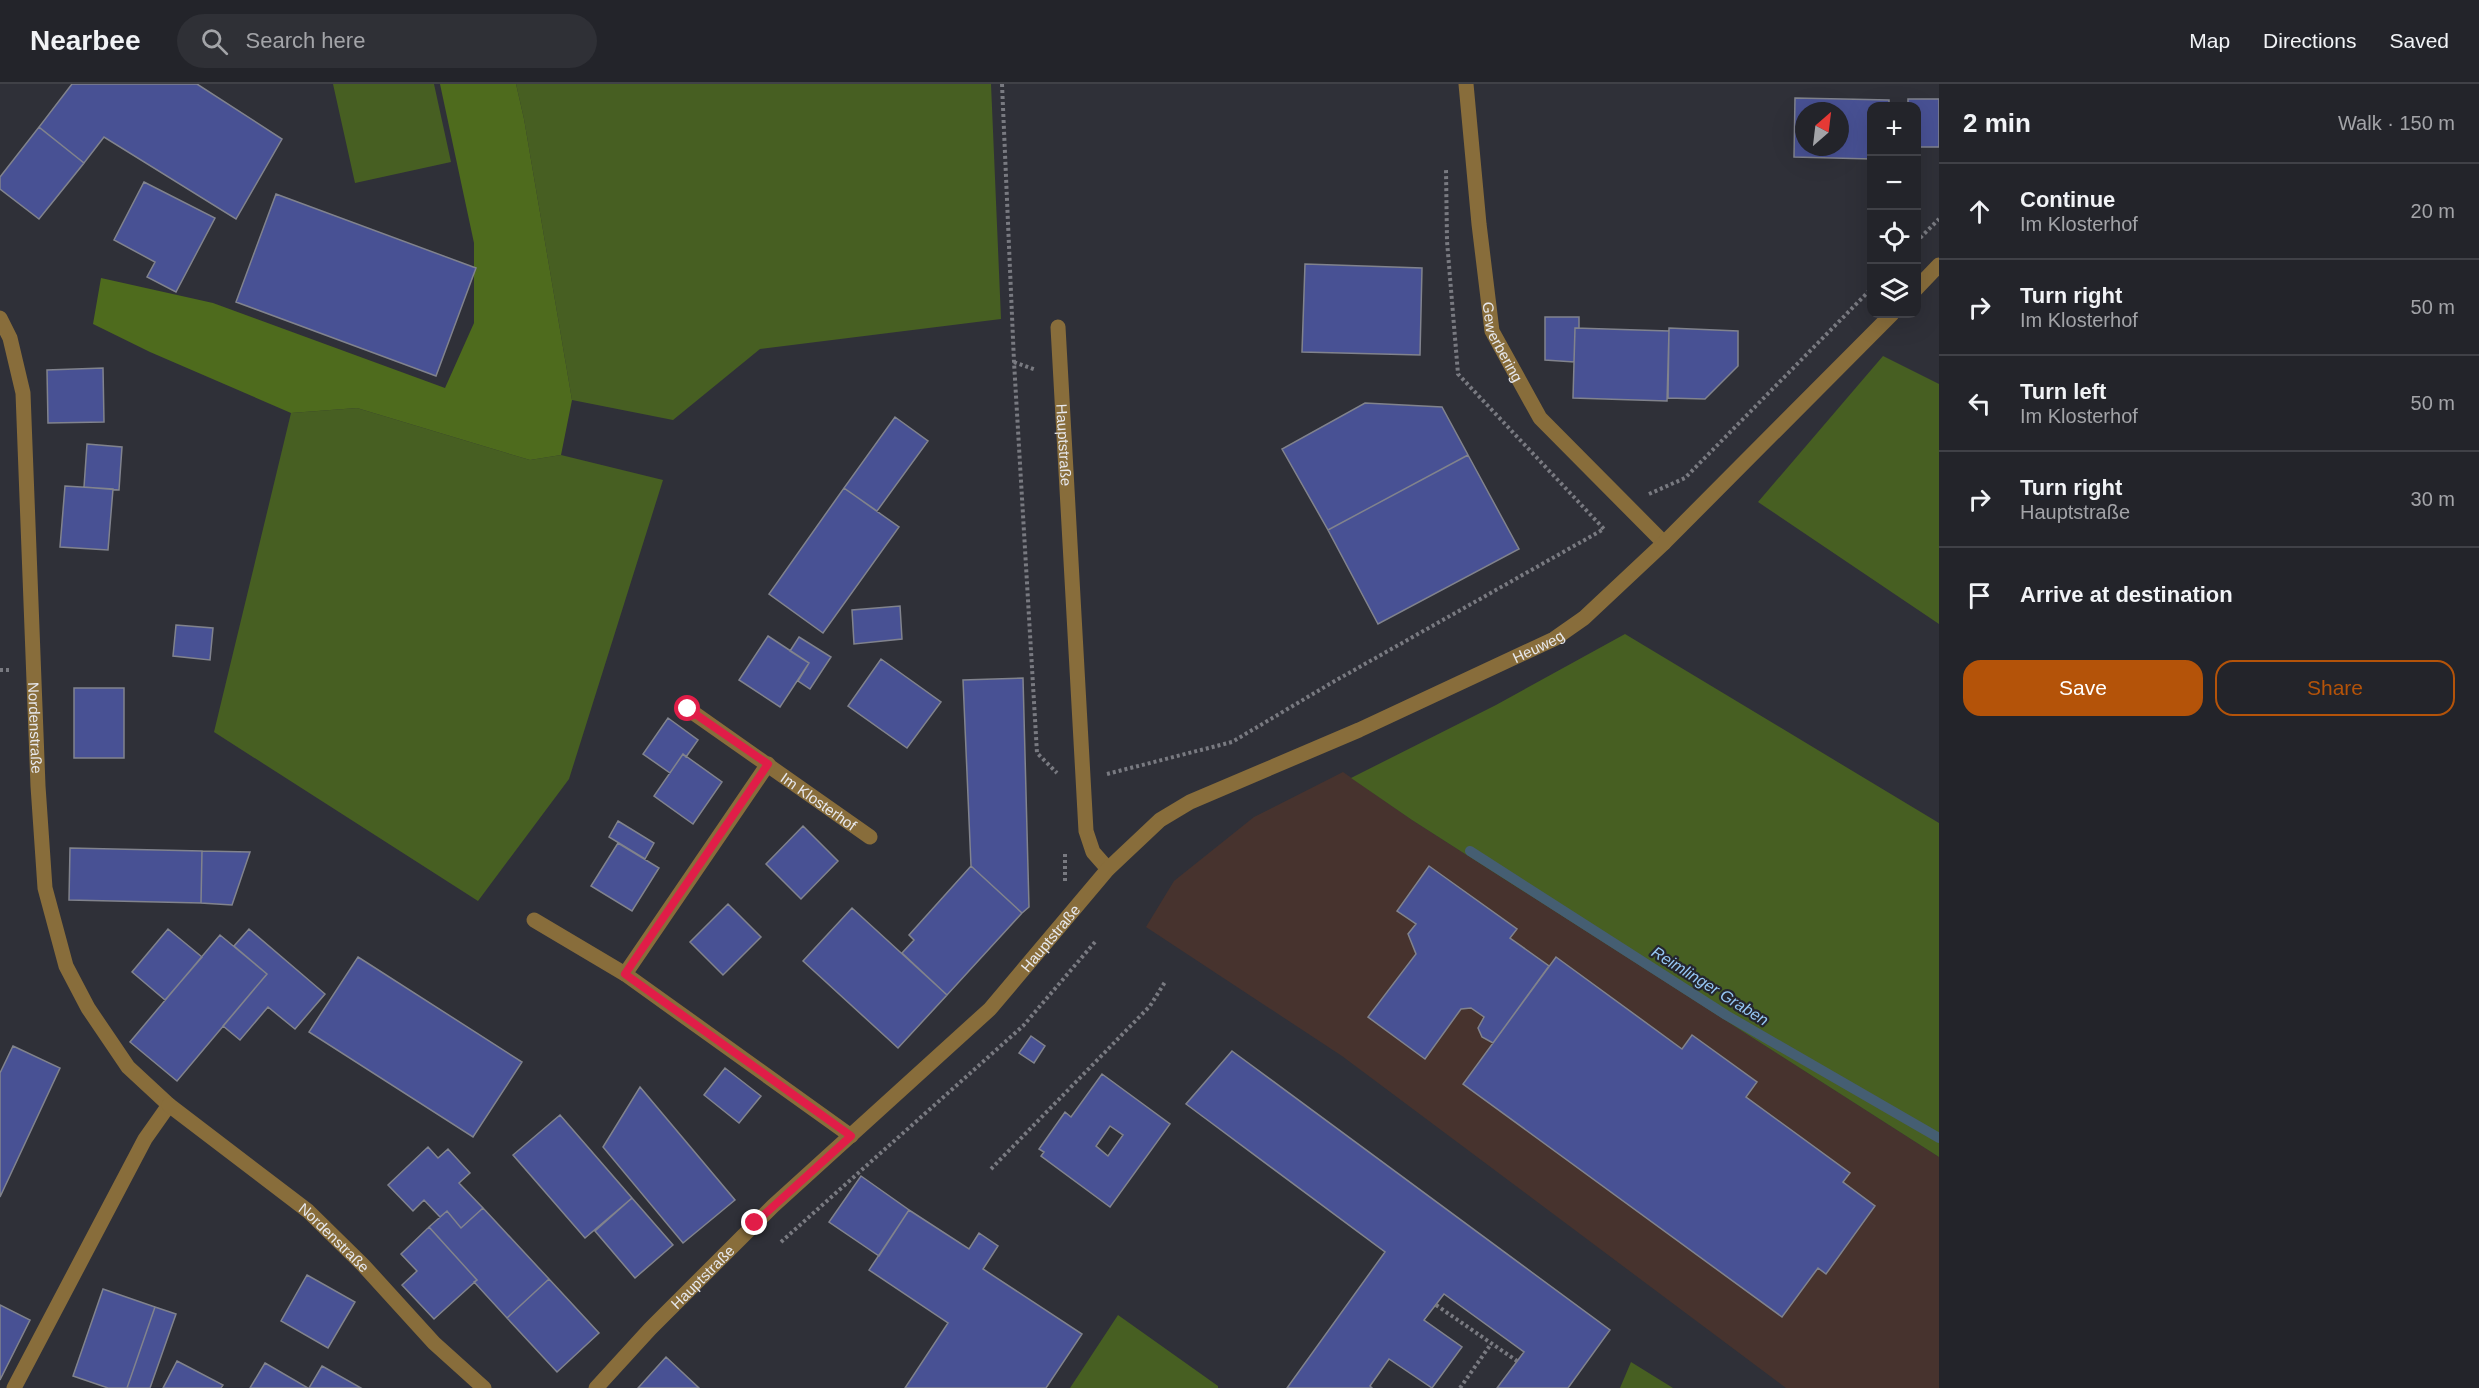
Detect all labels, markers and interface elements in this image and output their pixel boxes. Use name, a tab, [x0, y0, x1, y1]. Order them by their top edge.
search box	[177, 14, 597, 68]
text: Nearbee	[30, 25, 141, 56]
icon: search	[198, 25, 231, 58]
text: Search here	[246, 28, 365, 53]
text: Map	[2189, 29, 2230, 52]
text: Directions	[2263, 29, 2356, 52]
text: Saved	[2389, 29, 2449, 52]
north arrow	[1795, 102, 1849, 156]
map controls	[1867, 102, 1921, 318]
button: +	[1867, 102, 1921, 156]
text: 2 min	[1963, 108, 2031, 138]
text: Walk · 150 m	[2338, 112, 2455, 134]
button: −	[1867, 156, 1921, 210]
text: Continue	[2020, 187, 2115, 212]
icon: ahead	[1963, 195, 1996, 228]
text: 20 m	[2411, 200, 2455, 222]
button: locate	[1867, 210, 1921, 264]
text: Im Klosterhof	[2020, 213, 2138, 235]
button: layers	[1867, 264, 1921, 318]
text: Turn right	[2020, 283, 2122, 308]
icon: right	[1963, 291, 1996, 324]
text: 50 m	[2411, 296, 2455, 318]
street label: Gewerbering	[1480, 301, 1527, 385]
text: Im Klosterhof	[2020, 309, 2138, 331]
text: Turn left	[2020, 379, 2106, 404]
icon: left	[1963, 387, 1996, 420]
text: 50 m	[2411, 392, 2455, 414]
street label: Hauptstraße	[1054, 403, 1075, 487]
text: Im Klosterhof	[2020, 405, 2138, 427]
text: Turn right	[2020, 475, 2122, 500]
icon: right	[1963, 483, 1996, 516]
text: 30 m	[2411, 488, 2455, 510]
text: Hauptstraße	[2020, 501, 2130, 523]
icon: arrive	[1963, 579, 1996, 612]
text: Arrive at destination	[2020, 582, 2233, 607]
street label: Heuweg	[1510, 626, 1567, 666]
button: Save	[1963, 660, 2203, 716]
button: Share	[2215, 660, 2455, 716]
street label: Nordenstraße	[26, 682, 46, 774]
route start	[674, 695, 700, 721]
street label: Im Klosterhof	[778, 769, 861, 834]
street label: Hauptstraße	[1017, 901, 1083, 975]
water label: Reimlinger Graben	[1649, 943, 1772, 1029]
street label: Nordenstraße	[296, 1199, 373, 1275]
route end	[741, 1209, 767, 1235]
street label: Hauptstraße	[667, 1241, 738, 1312]

